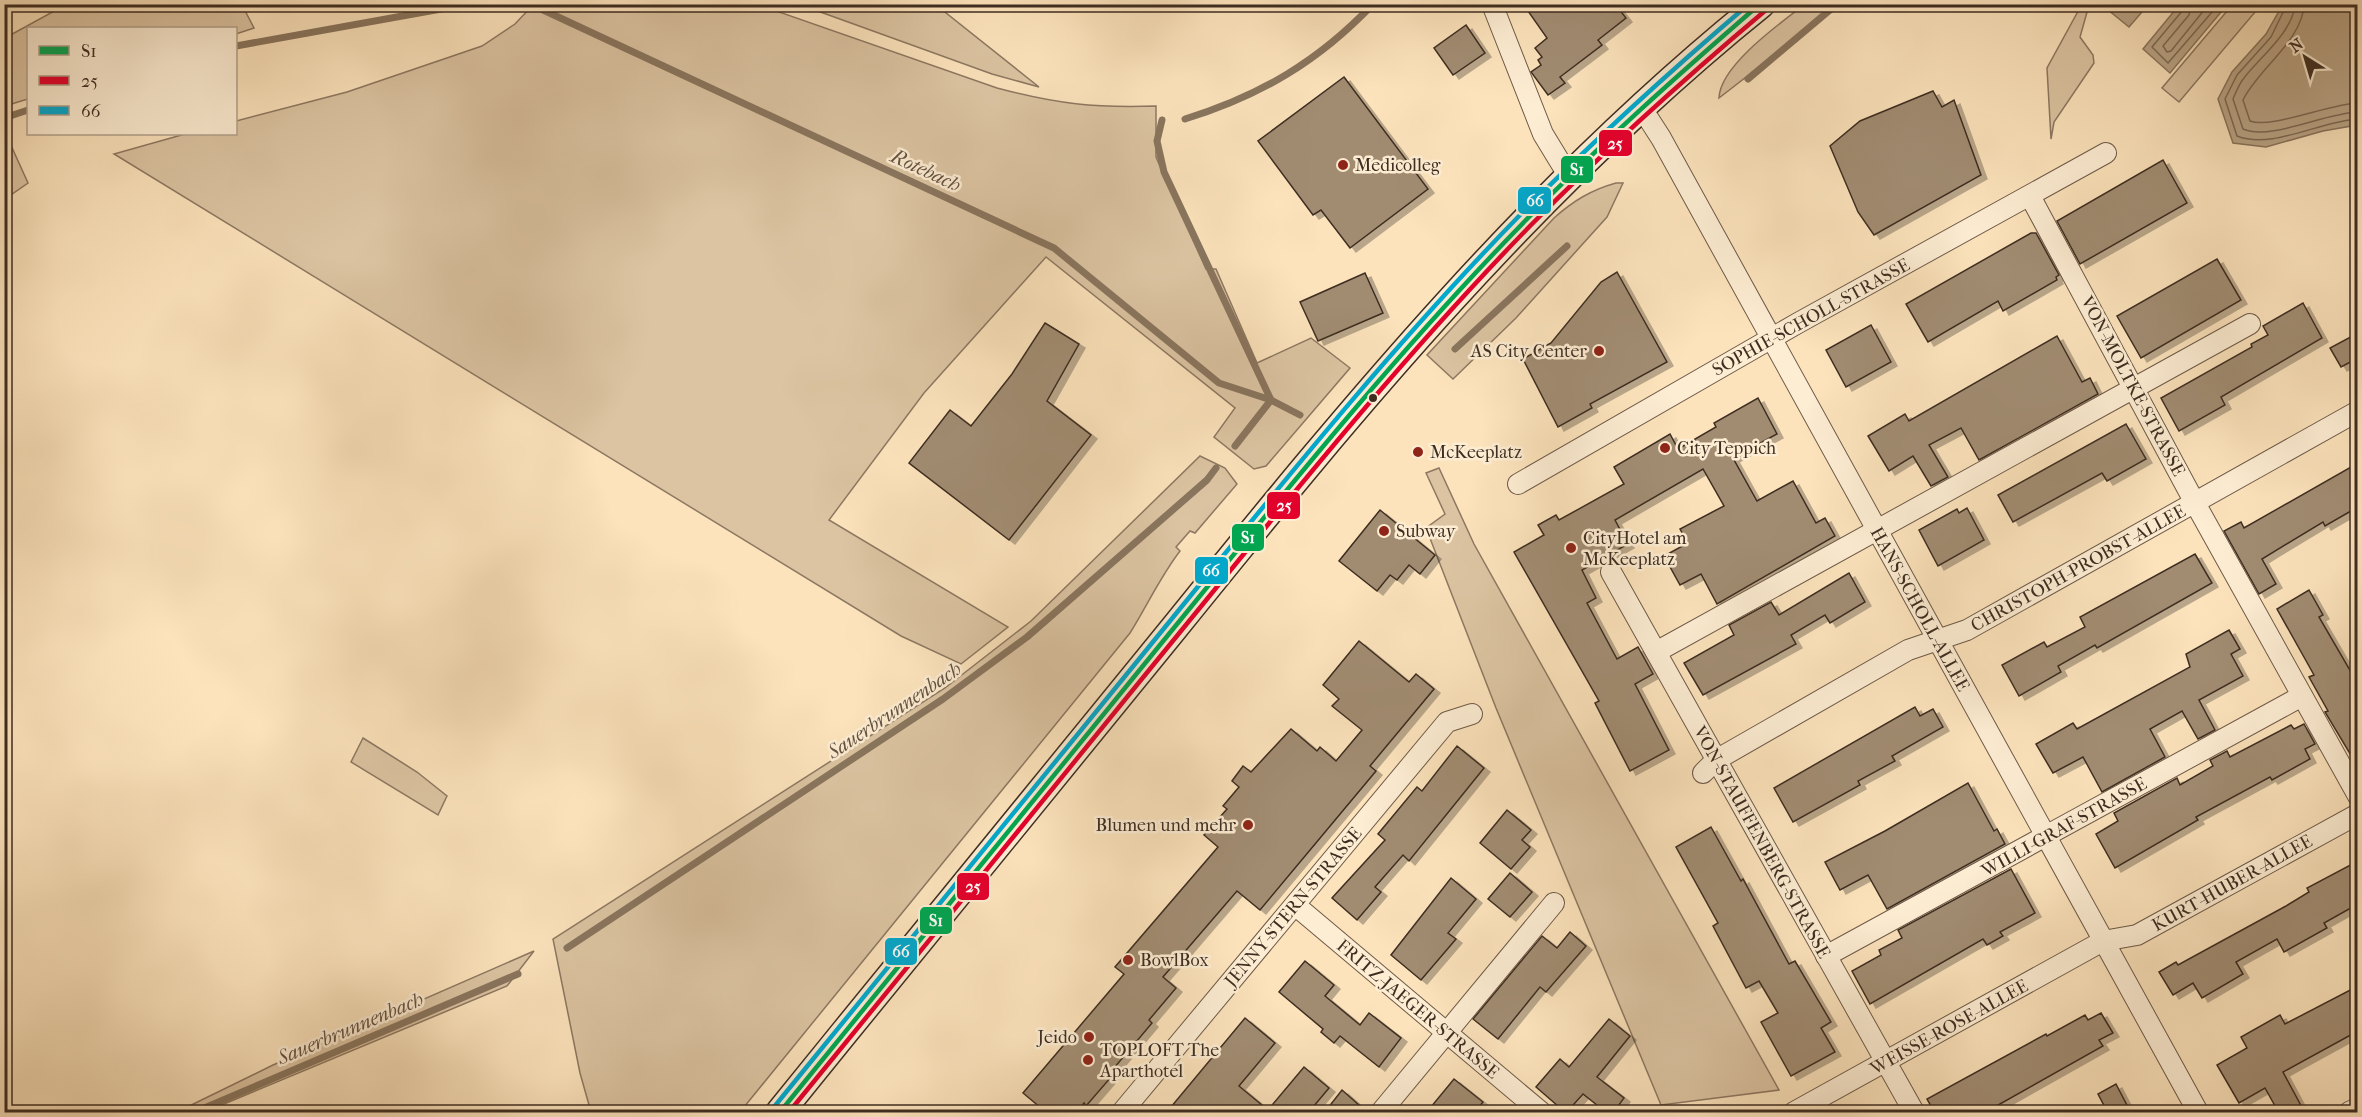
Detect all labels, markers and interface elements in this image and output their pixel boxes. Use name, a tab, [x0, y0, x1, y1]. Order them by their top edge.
legend	[27, 27, 237, 135]
north arrow	[2275, 27, 2335, 87]
text: N	[2286, 34, 2308, 57]
text: S1	[81, 41, 97, 62]
text: 25	[81, 71, 98, 92]
text: 66	[81, 101, 101, 122]
line badge: 25	[1598, 129, 1633, 157]
text: 25	[1607, 134, 1623, 153]
water label: Rotebach	[885, 143, 964, 197]
place label: Medicolleg	[1355, 155, 1441, 176]
line badge: S1	[1560, 155, 1594, 184]
marker: Medicolleg	[1336, 158, 1350, 172]
text: S1	[1570, 160, 1584, 179]
line badge: 66	[1517, 186, 1552, 215]
text: 66	[1526, 191, 1544, 210]
street label: SOPHIE-SCHOLL-STRASSE	[1709, 254, 1914, 381]
street label: VON-MOLTKE-STRASSE	[2076, 292, 2189, 480]
place label: AS City Center	[1470, 341, 1587, 362]
marker: AS City Center	[1592, 344, 1606, 358]
unlabelled marker	[1367, 392, 1379, 404]
place label: City Teppich	[1677, 438, 1776, 459]
marker: City Teppich	[1658, 441, 1672, 455]
place label: McKeeplatz	[1430, 442, 1522, 463]
marker: McKeeplatz	[1411, 445, 1425, 459]
line badge: 25	[1266, 491, 1301, 520]
text: 25	[1276, 496, 1292, 515]
street label: CHRISTOPH-PROBST-ALLEE	[1967, 501, 2189, 636]
place label: Subway	[1396, 521, 1457, 542]
line badge: S1	[1231, 523, 1265, 552]
street label: HANS-SCHOLL-ALLEE	[1866, 523, 1973, 695]
marker: Subway	[1377, 524, 1391, 538]
text: S1	[1241, 528, 1255, 547]
place label: CityHotel am McKeeplatz	[1583, 528, 1687, 570]
marker: CityHotel am McKeeplatz	[1564, 541, 1578, 555]
line badge: 66	[1194, 556, 1229, 585]
text: 66	[1202, 561, 1220, 580]
water label: Sauerbrunnenbach	[822, 657, 966, 764]
street label: VON-STAUFFENBERG-STRASSE	[1688, 722, 1834, 962]
street label: WILLI-GRAF-STRASSE	[1977, 773, 2150, 882]
place label: Blumen und mehr	[1095, 815, 1236, 836]
marker: Blumen und mehr	[1241, 818, 1255, 832]
street label: JENNY-STERN-STRASSE	[1219, 823, 1366, 993]
street label: KURT-HUBER-ALLEE	[2149, 831, 2316, 936]
line badge: 25	[956, 872, 990, 901]
text: 25	[965, 877, 981, 896]
line badge: S1	[919, 906, 953, 935]
text: S1	[929, 911, 943, 930]
street label: FRITZ-JAEGER-STRASSE	[1332, 935, 1503, 1083]
line badge: 66	[884, 937, 918, 966]
text: 66	[892, 942, 910, 961]
place label: BowlBox	[1140, 950, 1209, 971]
marker: BowlBox	[1121, 953, 1135, 967]
street label: WEISSE-ROSE-ALLEE	[1866, 975, 2032, 1080]
water label: Sauerbrunnenbach	[273, 987, 427, 1070]
place label: Jeido	[1036, 1027, 1077, 1048]
marker: Jeido	[1082, 1030, 1096, 1044]
place label: TOPLOFT The Aparthotel	[1099, 1040, 1219, 1082]
marker: TOPLOFT The Aparthotel	[1081, 1053, 1095, 1067]

